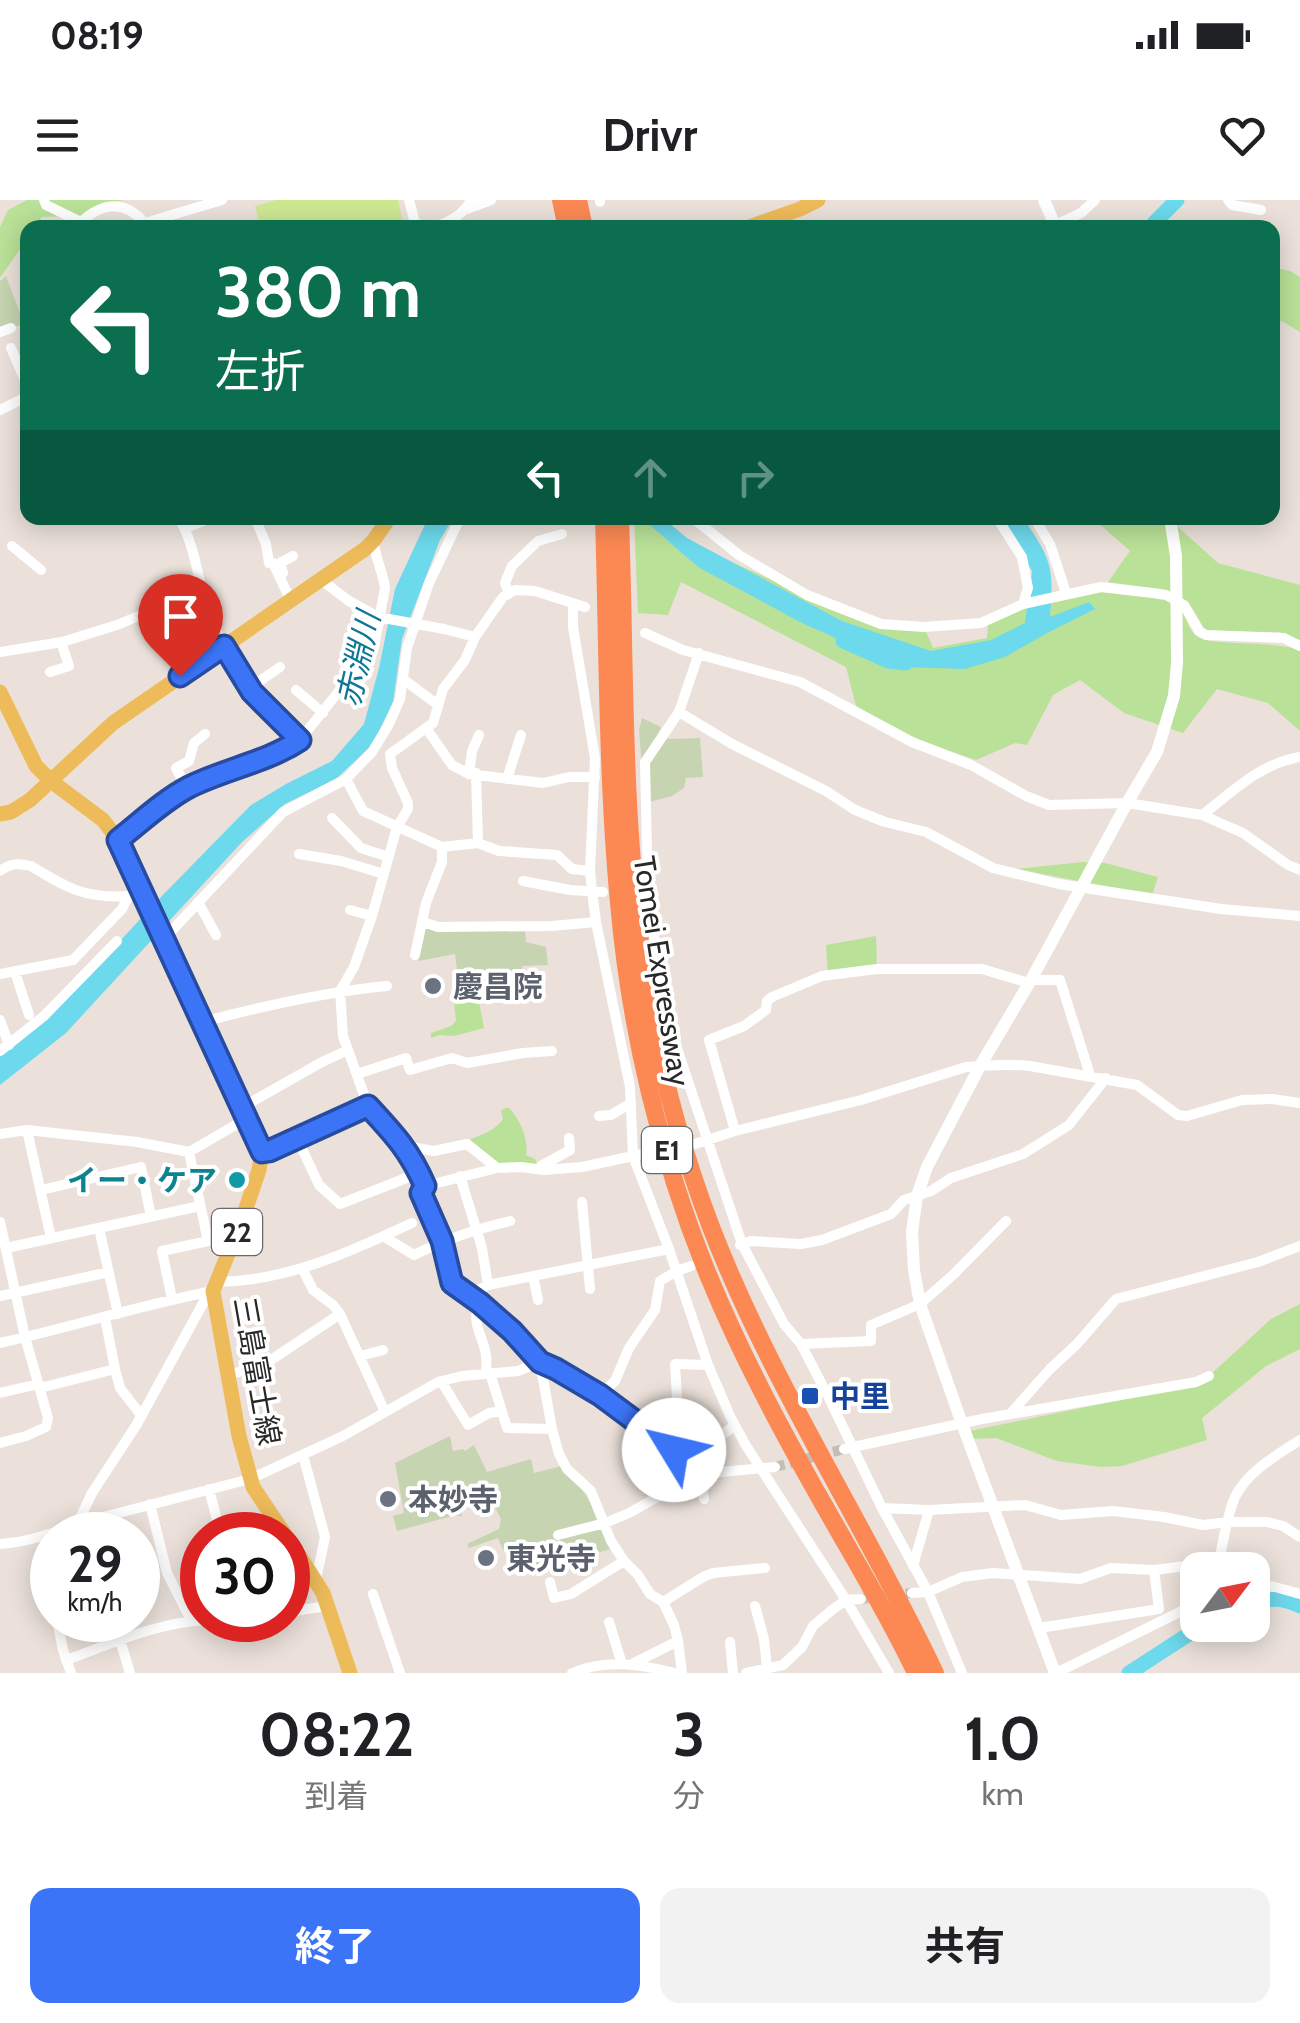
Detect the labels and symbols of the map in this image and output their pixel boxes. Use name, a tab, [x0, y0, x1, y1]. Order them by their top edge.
pin	[138, 574, 223, 677]
water label: 赤淵川	[328, 605, 388, 710]
street label: Tomei Expressway	[626, 853, 698, 1089]
place label: 慶昌院	[453, 968, 543, 1005]
marker: 慶昌院	[422, 975, 444, 997]
road number: E1	[642, 1127, 692, 1173]
place label: イー・ケア	[67, 1162, 217, 1199]
marker: イー・ケア	[226, 1169, 248, 1191]
road number: 22	[212, 1209, 262, 1255]
street label: 三島富士線	[226, 1294, 288, 1448]
place label: 中里	[830, 1378, 890, 1415]
marker: 中里	[799, 1385, 821, 1407]
position arrow	[622, 1398, 726, 1502]
place label: 本妙寺	[408, 1481, 498, 1518]
marker: 本妙寺	[377, 1488, 399, 1510]
speed limit sign: 30	[180, 1512, 310, 1642]
place label: 東光寺	[506, 1540, 596, 1577]
marker: 東光寺	[475, 1547, 497, 1569]
north arrow	[1180, 1552, 1270, 1642]

